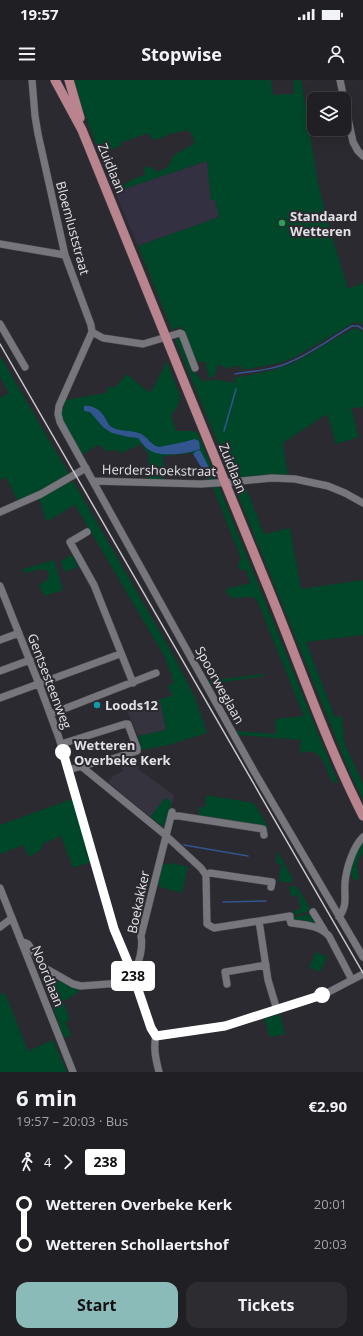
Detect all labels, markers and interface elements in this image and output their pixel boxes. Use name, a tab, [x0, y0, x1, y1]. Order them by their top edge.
text: 19:57	[20, 4, 59, 24]
text: Stopwise	[141, 42, 222, 66]
icon: menu	[16, 43, 38, 65]
icon: person	[325, 43, 347, 65]
map controls	[307, 92, 351, 136]
button: layers	[307, 92, 351, 136]
street label: Zuidlaan	[94, 140, 130, 196]
street label: Bloemluststraat	[52, 179, 94, 277]
place label: Standaard Wetteren	[290, 207, 357, 240]
marker: Standaard Wetteren	[277, 218, 287, 228]
street label: Zuidlaan	[215, 440, 251, 496]
street label: Herdershoekstraat	[102, 460, 217, 480]
street label: Gentsesteenweg	[24, 631, 76, 731]
street label: Spoorweglaan	[191, 643, 249, 727]
place label: Loods12	[105, 696, 159, 714]
marker: Loods12	[92, 700, 102, 710]
place label: Wetteren Overbeke Kerk	[74, 736, 172, 769]
marker: Wetteren Overbeke Kerk	[55, 744, 71, 760]
street label: Boekakker	[123, 868, 154, 935]
street label: Noordlaan	[28, 943, 68, 1009]
line badge: 238	[110, 963, 156, 989]
text: 238	[121, 966, 145, 985]
unlabelled marker	[314, 987, 330, 1003]
text: 6 min	[16, 1082, 77, 1112]
text: €2.90	[308, 1096, 347, 1116]
text: 19:57 – 20:03 · Bus	[16, 1112, 128, 1130]
icon: walk	[16, 1151, 38, 1173]
icon: forward	[57, 1151, 79, 1173]
text: 238	[93, 1152, 117, 1171]
text: 4	[44, 1153, 51, 1171]
text: Wetteren Overbeke Kerk	[46, 1194, 232, 1214]
text: 20:01	[314, 1195, 347, 1213]
text: Wetteren Schollaertshof	[46, 1234, 229, 1254]
text: 20:03	[314, 1235, 347, 1253]
button: Start	[16, 1282, 178, 1328]
button: Tickets	[186, 1282, 347, 1328]

